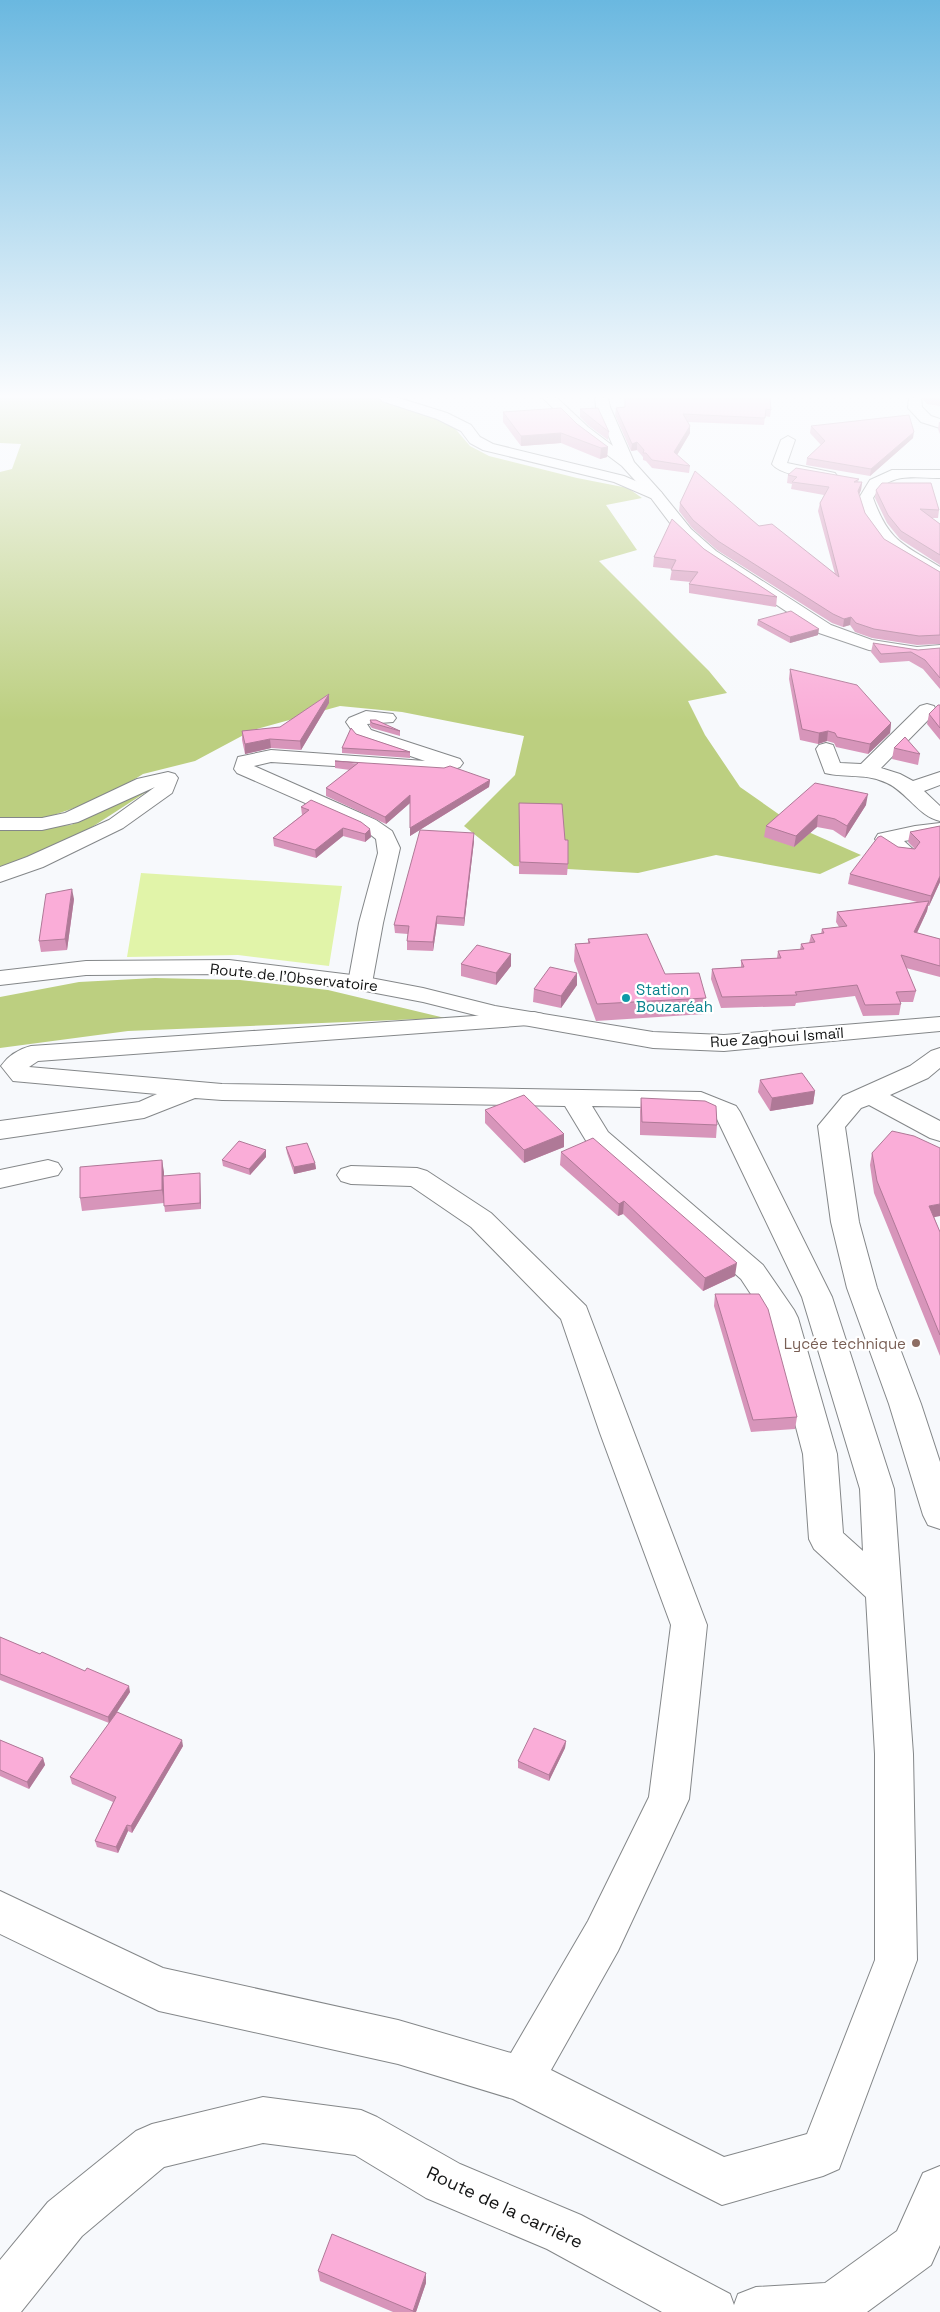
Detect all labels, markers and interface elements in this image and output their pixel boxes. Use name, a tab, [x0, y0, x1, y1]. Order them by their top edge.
street label: Route de l'Observatoire	[209, 959, 379, 995]
place label: Station Bouzaréah	[636, 980, 713, 1016]
marker: Station Bouzaréah	[620, 992, 632, 1004]
street label: Rue Zaghoui Ismaïl	[709, 1023, 845, 1051]
place label: Lycée technique	[784, 1334, 906, 1353]
marker: Lycée technique	[910, 1337, 922, 1349]
street label: Route de la carrière	[423, 2161, 587, 2253]

